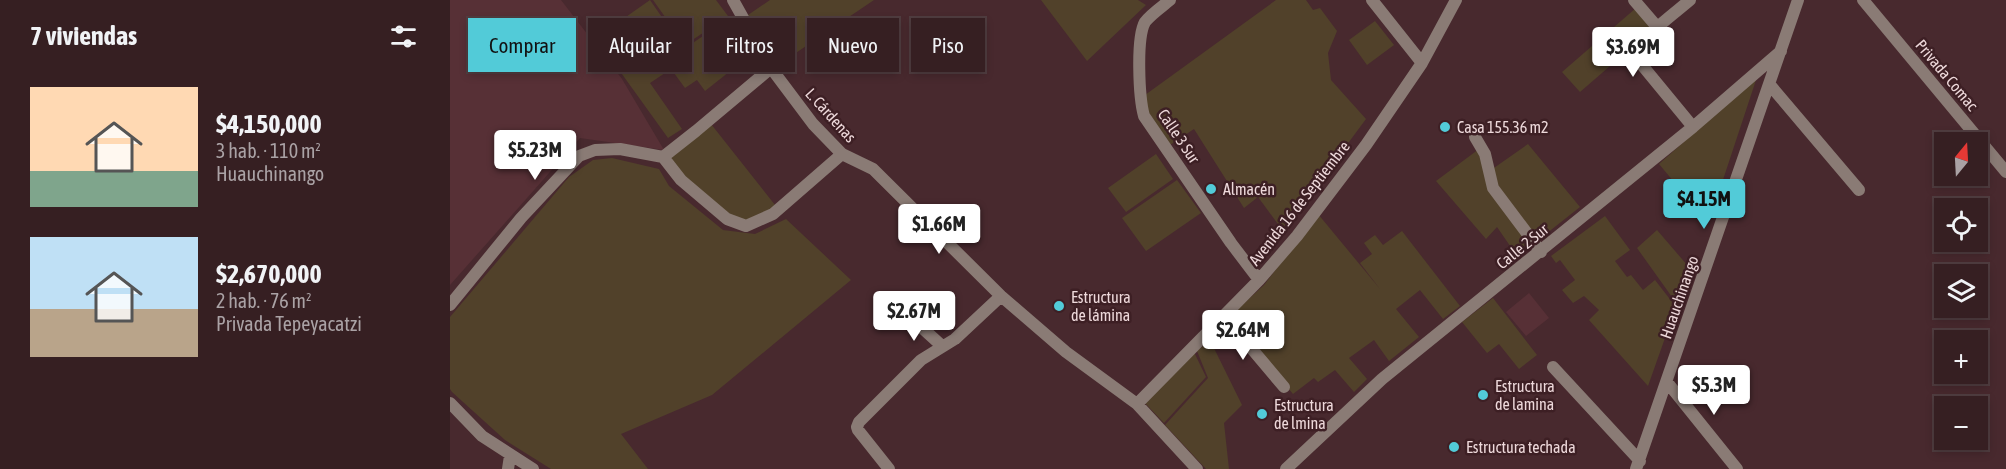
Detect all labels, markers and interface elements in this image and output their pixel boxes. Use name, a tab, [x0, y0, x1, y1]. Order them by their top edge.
chip: Comprar	[468, 18, 576, 72]
chip: Alquilar	[588, 18, 692, 72]
chip: Filtros	[704, 18, 795, 72]
chip: Nuevo	[807, 18, 899, 72]
chip: Piso	[911, 18, 985, 72]
icon: filters	[387, 20, 420, 53]
text: 7 viviendas	[30, 21, 137, 51]
pin: $3.69M	[1584, 27, 1682, 78]
text: $3.69M	[1606, 35, 1660, 58]
street label: Privada Comac	[1912, 36, 1982, 114]
street label: L. Cárdenas	[802, 84, 860, 146]
street label: Calle 3 Sur	[1154, 106, 1204, 167]
text: $4,150,000	[216, 109, 322, 139]
icon: home	[78, 111, 150, 183]
place label: Casa 155.36 m2	[1457, 118, 1549, 136]
marker: Casa 155.36 m2	[1438, 120, 1452, 134]
pin: $5.23M	[486, 130, 584, 181]
north arrow	[1934, 132, 1988, 186]
map controls	[1934, 132, 1988, 450]
street label: Avenida 16 de Septiembre	[1245, 137, 1354, 269]
text: $5.23M	[508, 138, 562, 161]
text: 3 hab. · 110 m²	[216, 139, 321, 162]
text: Huauchinango	[216, 162, 324, 185]
pin: $4.15M	[1655, 179, 1753, 230]
place label: Almacén	[1223, 180, 1275, 198]
marker: Almacén	[1204, 182, 1218, 196]
text: $4.15M	[1677, 187, 1731, 210]
button: locate	[1934, 198, 1988, 252]
pin: $1.66M	[890, 204, 988, 255]
text: $1.66M	[912, 212, 966, 235]
street label: Calle 2 Sur	[1493, 220, 1552, 272]
street label: Huauchinango	[1656, 253, 1703, 341]
text: $2,670,000	[216, 259, 322, 289]
icon: home	[78, 261, 150, 333]
button: layers	[1934, 264, 1988, 318]
place label: Estructura de lámina	[1071, 288, 1131, 324]
text: 2 hab. · 76 m²	[216, 289, 311, 312]
pin: $2.67M	[865, 291, 963, 342]
text: $2.67M	[887, 299, 941, 322]
marker: Estructura de lámina	[1052, 299, 1066, 313]
pin: $2.64M	[1194, 310, 1292, 361]
text: Privada Tepeyacatzi	[216, 312, 362, 335]
text: $2.64M	[1216, 318, 1270, 341]
button: +	[1934, 330, 1988, 384]
pin: $5.3M	[1672, 365, 1756, 416]
text: $5.3M	[1692, 373, 1736, 396]
place label: Estructura de lamina	[1495, 377, 1555, 413]
marker: Estructura de lamina	[1476, 388, 1490, 402]
place label: Estructura de lmina	[1274, 396, 1334, 432]
button: −	[1934, 396, 1988, 450]
marker: Estructura de lmina	[1255, 407, 1269, 421]
place label: Estructura techada	[1466, 438, 1576, 456]
marker: Estructura techada	[1447, 440, 1461, 454]

